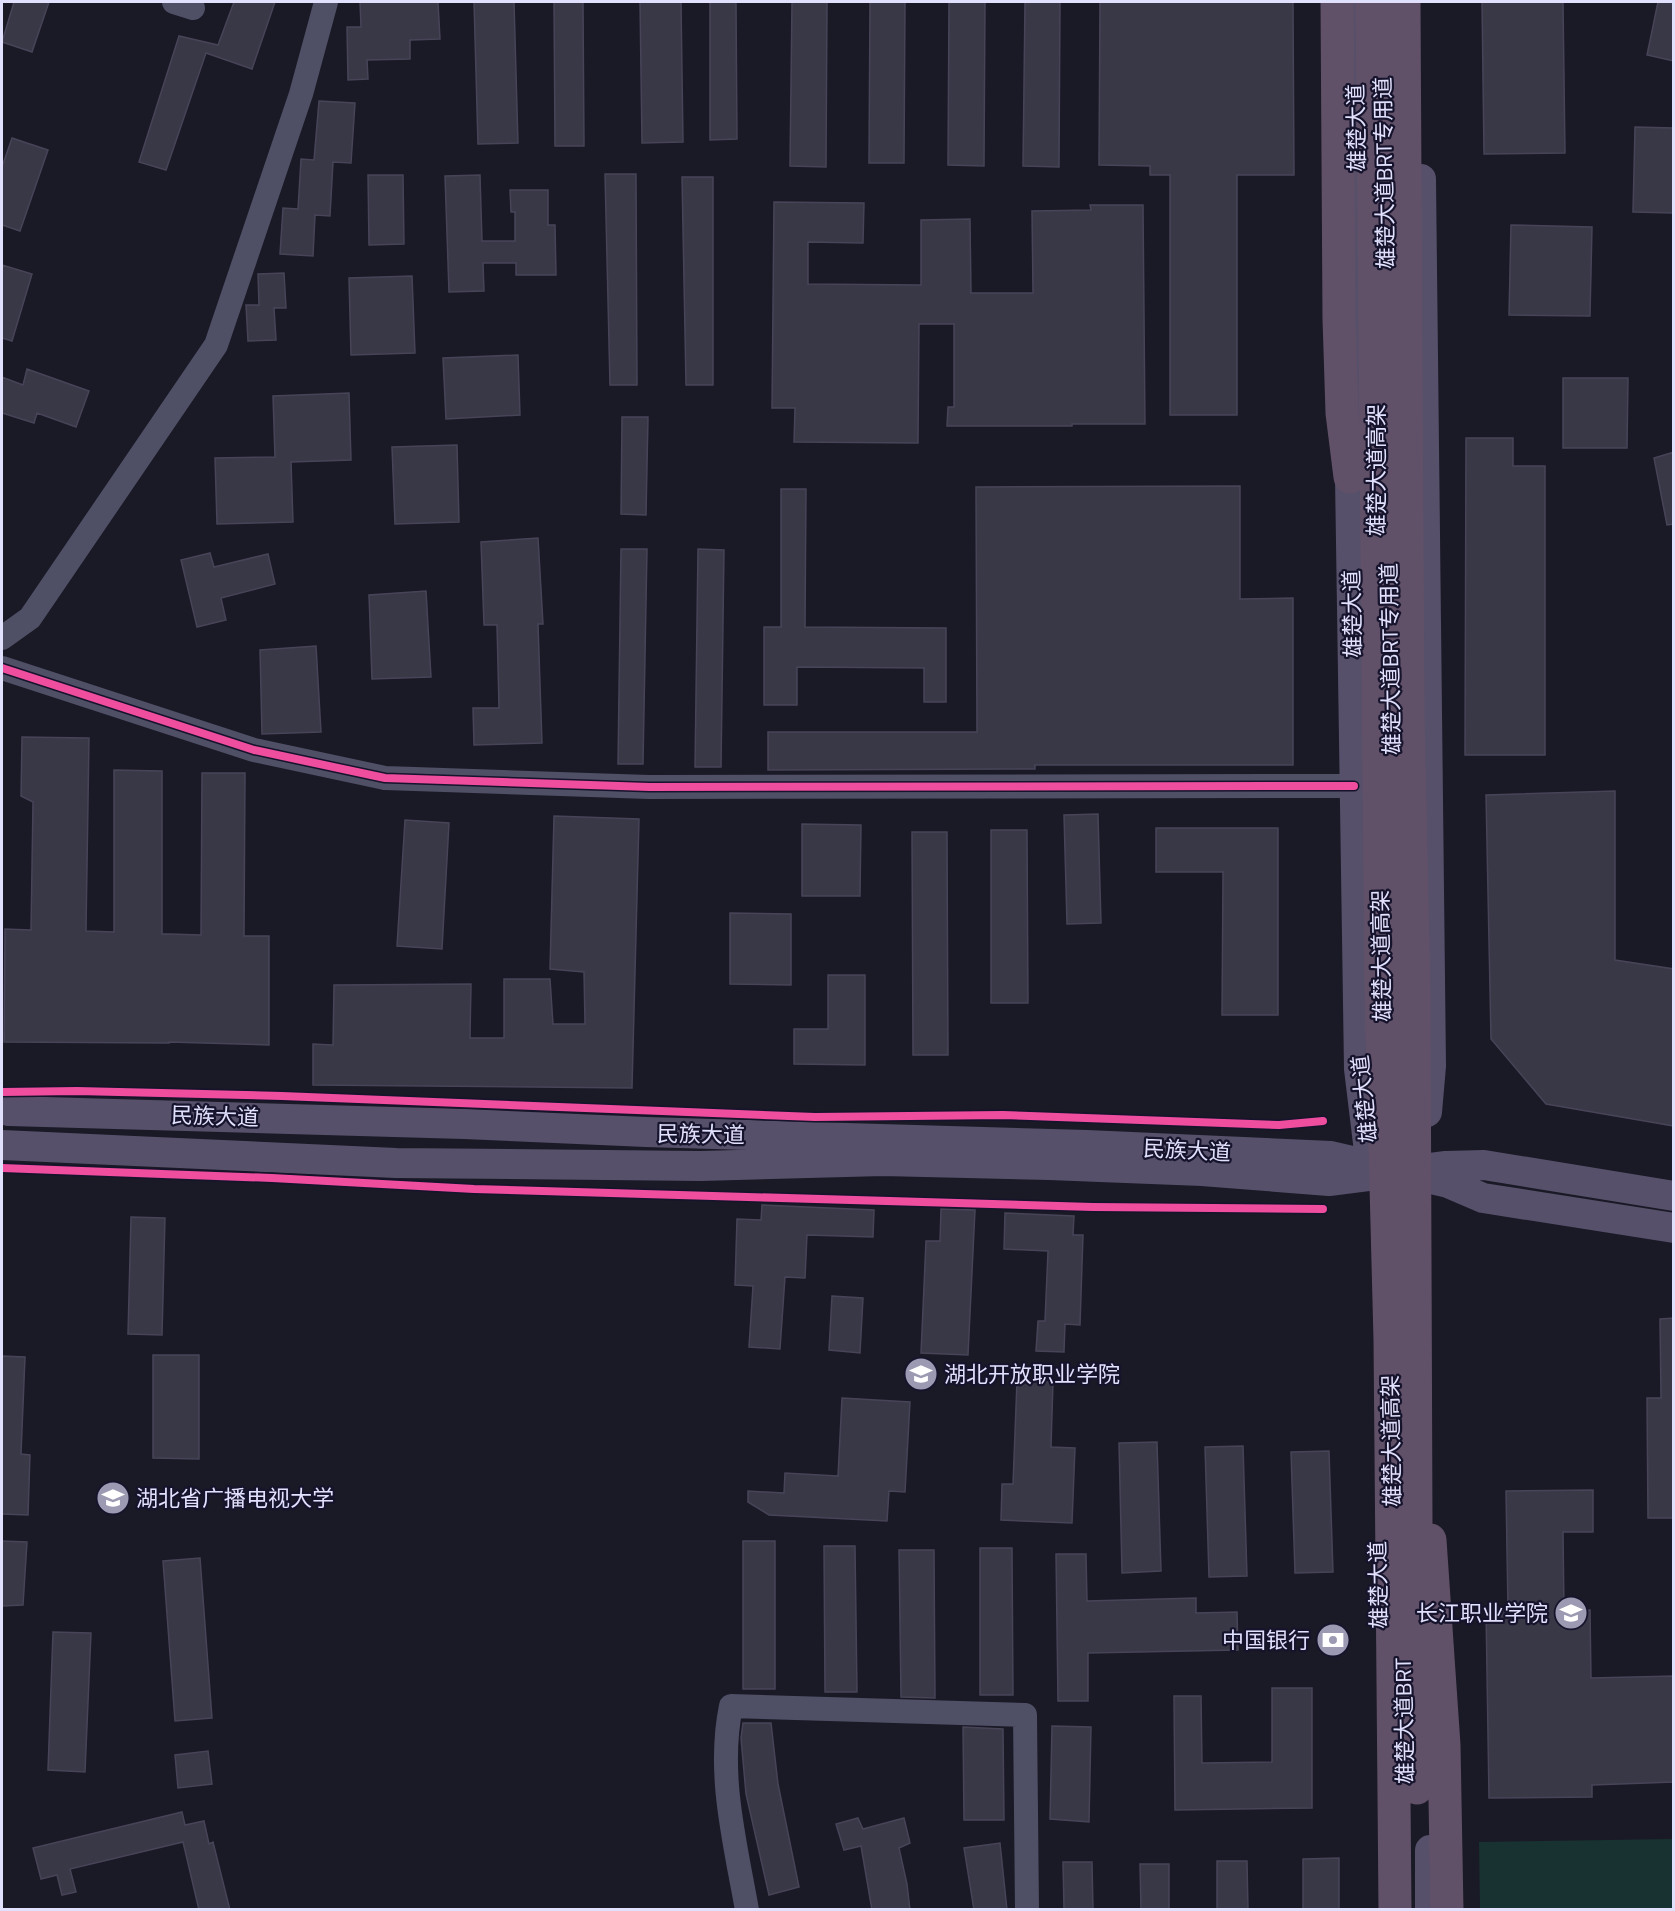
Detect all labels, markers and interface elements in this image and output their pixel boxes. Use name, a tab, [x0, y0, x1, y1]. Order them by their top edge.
street label: 雄楚大道BRT专用道	[1365, 76, 1403, 270]
street label: 雄楚大道	[1338, 84, 1374, 172]
street label: 雄楚大道高架	[1359, 404, 1393, 536]
street label: 雄楚大道BRT专用道	[1371, 562, 1409, 756]
street label: 雄楚大道	[1334, 570, 1370, 658]
street label: 雄楚大道高架	[1363, 890, 1399, 1022]
street label: 雄楚大道	[1342, 1053, 1386, 1145]
street label: 民族大道	[170, 1097, 260, 1135]
street label: 民族大道	[657, 1116, 745, 1152]
street label: 民族大道	[1142, 1131, 1232, 1169]
school or university icon: 湖北开放职业学院	[903, 1356, 939, 1392]
place label: 湖北开放职业学院	[944, 1357, 1120, 1391]
street label: 雄楚大道高架	[1373, 1375, 1409, 1507]
school or university icon: 湖北省广播电视大学	[95, 1480, 131, 1516]
place label: 湖北省广播电视大学	[136, 1481, 334, 1515]
street label: 雄楚大道	[1360, 1541, 1396, 1629]
school or university icon: 长江职业学院	[1553, 1595, 1589, 1631]
place label: 长江职业学院	[1416, 1596, 1548, 1630]
bank icon: 中国银行	[1315, 1622, 1351, 1658]
place label: 中国银行	[1222, 1623, 1310, 1657]
street label: 雄楚大道BRT	[1386, 1657, 1422, 1785]

